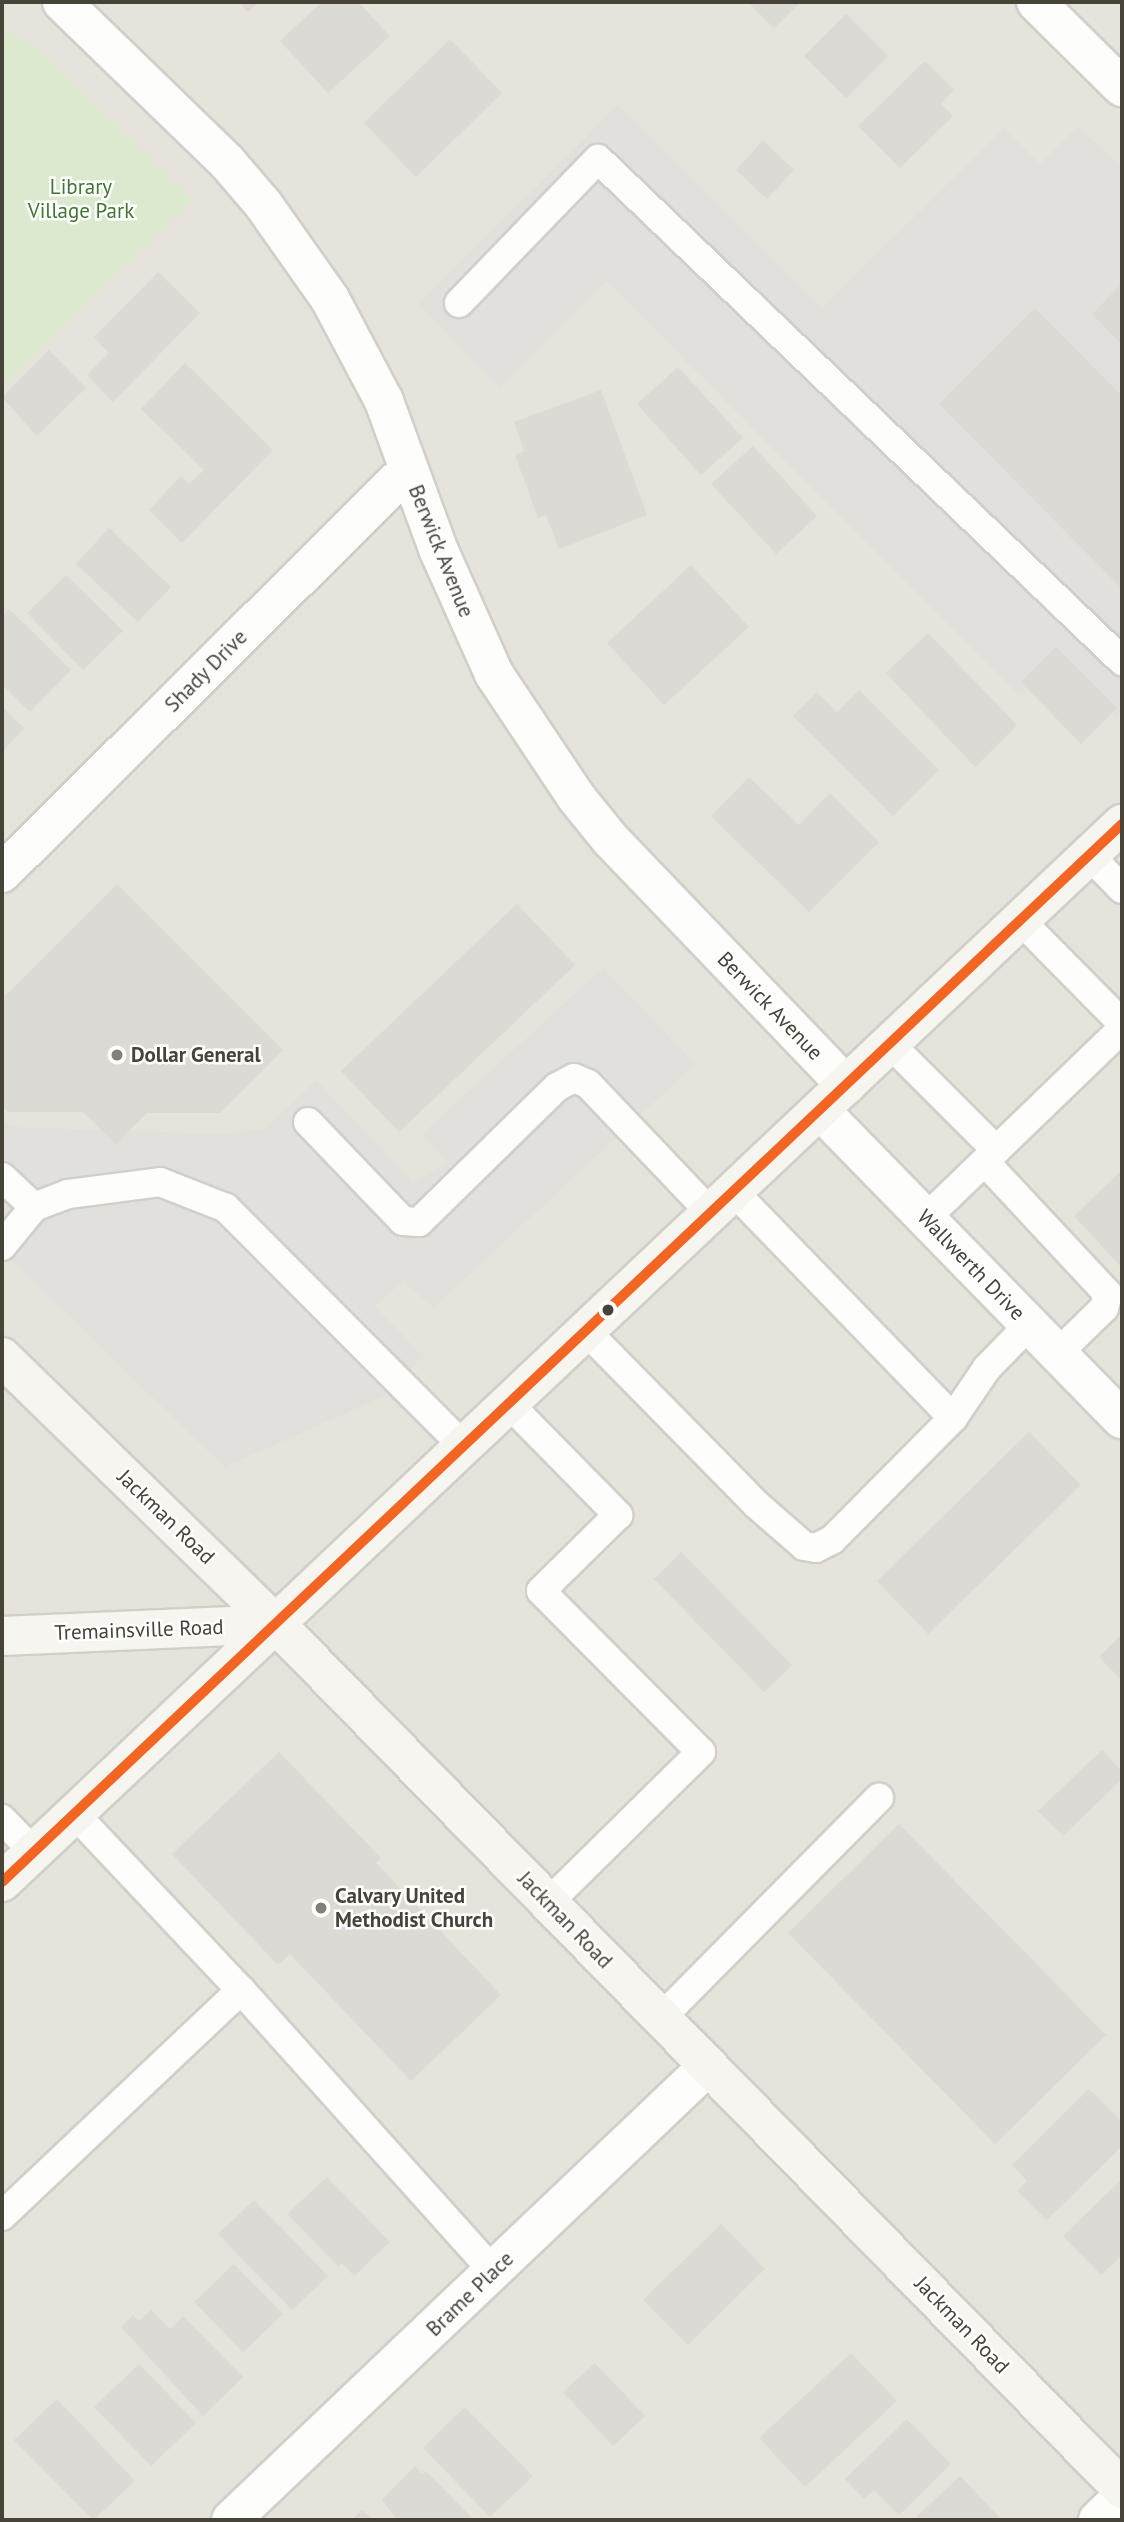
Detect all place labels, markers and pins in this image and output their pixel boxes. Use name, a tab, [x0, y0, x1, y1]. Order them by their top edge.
place label: Dollar General	[131, 1042, 261, 1068]
marker: Dollar General	[109, 1047, 125, 1063]
unlabelled marker	[601, 1303, 615, 1317]
place label: Calvary United Methodist Church	[335, 1883, 493, 1933]
marker: Calvary United Methodist Church	[313, 1900, 329, 1916]

